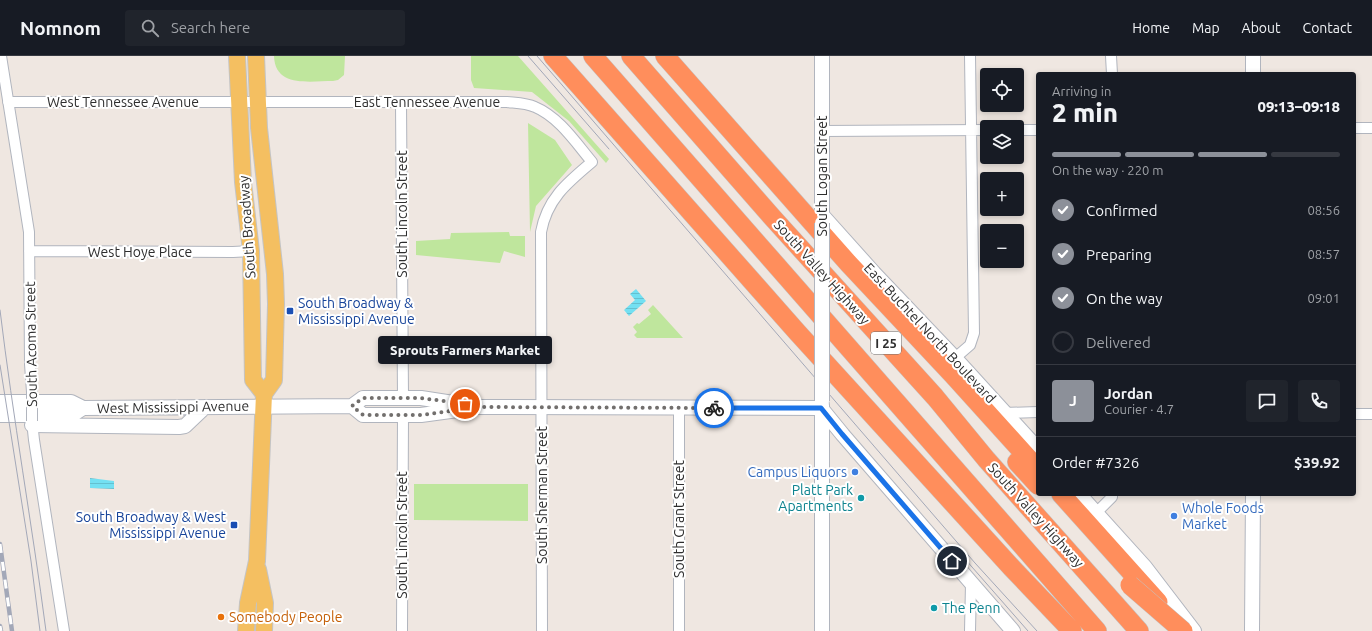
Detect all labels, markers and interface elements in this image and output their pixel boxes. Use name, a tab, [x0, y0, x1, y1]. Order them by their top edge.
search box	[125, 10, 405, 46]
text: Nomnom	[20, 17, 101, 39]
icon: search	[139, 17, 161, 39]
text: Search here	[171, 19, 250, 36]
text: Home	[1132, 20, 1170, 36]
text: Map	[1192, 20, 1220, 36]
text: About	[1242, 20, 1281, 36]
text: Contact	[1303, 20, 1352, 36]
map controls	[980, 68, 1024, 268]
button: locate	[980, 68, 1024, 112]
text: Arriving in	[1052, 84, 1111, 98]
street label: West Tennessee Avenue	[47, 94, 199, 110]
street label: East Tennessee Avenue	[354, 94, 500, 110]
text: 2 min	[1052, 98, 1118, 127]
text: 09:13–09:18	[1257, 98, 1340, 115]
street label: South Logan Street	[814, 115, 830, 237]
button: layers	[980, 120, 1024, 164]
street label: South Lincoln Street	[394, 150, 410, 278]
text: On the way · 220 m	[1052, 163, 1164, 177]
button: +	[980, 172, 1024, 216]
street label: South Broadway	[235, 175, 259, 279]
icon: check	[1052, 199, 1074, 221]
text: Confirmed	[1086, 202, 1158, 219]
text: 08:56	[1307, 203, 1340, 217]
street label: South Valley Highway	[771, 216, 873, 328]
button: −	[980, 224, 1024, 268]
icon: check	[1052, 243, 1074, 265]
street label: West Hoye Place	[88, 244, 192, 260]
text: Preparing	[1086, 246, 1152, 263]
text: 08:57	[1307, 247, 1340, 261]
street label: East Buchtel North Boulevard	[861, 260, 999, 406]
street label: South Acoma Street	[22, 281, 40, 407]
icon: check	[1052, 287, 1074, 309]
text: On the way	[1086, 290, 1162, 307]
text: 09:01	[1307, 291, 1340, 305]
place label: South Broadway & Mississippi Avenue	[298, 295, 415, 327]
marker: South Broadway & Mississippi Avenue	[285, 306, 295, 316]
road number: I 25	[871, 332, 901, 354]
text: Delivered	[1086, 334, 1151, 351]
callout: Sprouts Farmers Market	[378, 336, 552, 364]
text: Sprouts Farmers Market	[390, 343, 540, 357]
button: chat	[1246, 380, 1288, 422]
button: phone	[1298, 380, 1340, 422]
text: Jordan	[1104, 385, 1153, 402]
pin	[448, 387, 482, 421]
courier	[694, 388, 734, 428]
text: J	[1069, 392, 1077, 409]
icon: bag	[454, 393, 476, 415]
icon: bike	[703, 397, 725, 419]
street label: West Mississippi Avenue	[97, 398, 249, 416]
text: Courier · 4.7	[1104, 402, 1174, 416]
street label: South Sherman Street	[534, 425, 550, 564]
text: Order #7326	[1052, 454, 1139, 471]
text: $39.92	[1294, 454, 1340, 471]
street label: South Valley Highway	[985, 459, 1087, 571]
street label: South Grant Street	[671, 460, 687, 578]
place label: Campus Liquors	[747, 464, 847, 480]
marker: Campus Liquors	[850, 467, 860, 477]
street label: South Lincoln Street	[394, 471, 410, 599]
place label: Platt Park Apartments	[778, 482, 853, 514]
marker: Platt Park Apartments	[856, 493, 866, 503]
place label: Whole Foods Market	[1182, 500, 1264, 532]
place label: South Broadway & West Mississippi Avenue	[76, 509, 226, 541]
marker: Whole Foods Market	[1169, 511, 1179, 521]
marker: South Broadway & West Mississippi Avenue	[229, 520, 239, 530]
pin	[935, 544, 969, 578]
icon: home	[941, 550, 963, 572]
place label: The Penn	[942, 600, 1001, 616]
marker: The Penn	[929, 603, 939, 613]
place label: Somebody People	[229, 609, 342, 625]
marker: Somebody People	[216, 612, 226, 622]

